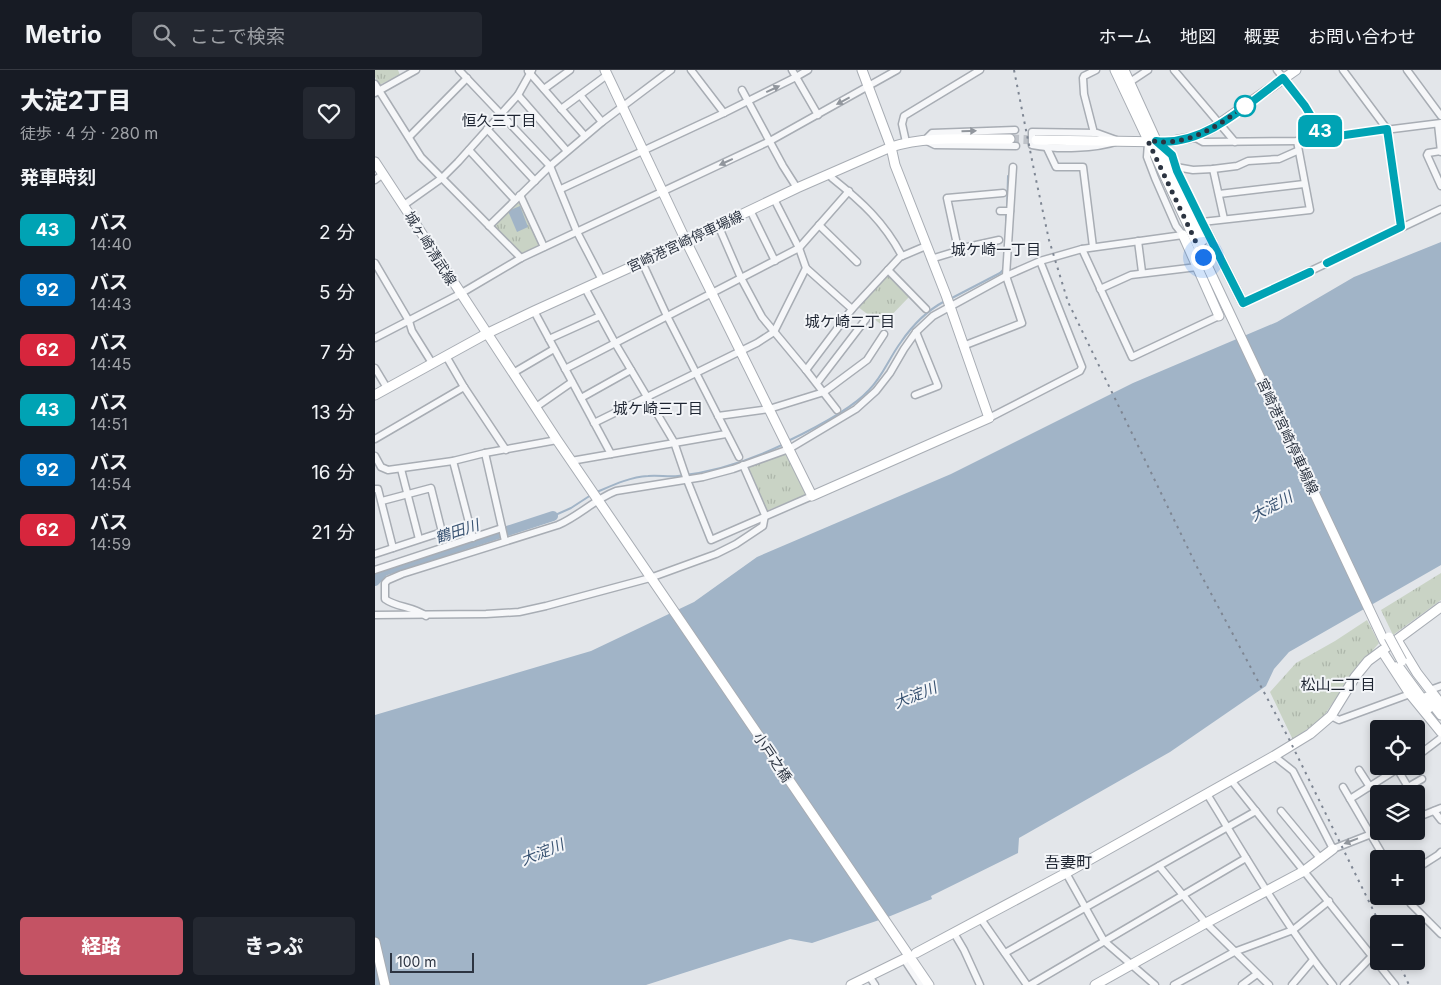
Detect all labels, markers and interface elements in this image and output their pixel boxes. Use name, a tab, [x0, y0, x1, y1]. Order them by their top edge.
search box	[132, 12, 482, 57]
text: Metrio	[25, 20, 102, 49]
icon: search	[150, 21, 178, 49]
text: ここで検索	[190, 25, 285, 48]
text: ホーム	[1099, 26, 1152, 47]
text: 地図	[1180, 26, 1216, 47]
text: 概要	[1244, 26, 1280, 47]
text: お問い合わせ	[1308, 26, 1416, 47]
one-way arrow	[765, 85, 780, 93]
text: 大淀2丁目	[20, 86, 131, 115]
button: heart	[303, 87, 355, 139]
unlabelled marker	[1234, 95, 1256, 117]
one-way arrow	[835, 97, 850, 105]
district label: 恒久三丁目	[461, 111, 537, 130]
line badge: 43	[1297, 115, 1343, 147]
text: 43	[1308, 120, 1332, 141]
text: 徒歩 · 4 分 · 280 m	[20, 123, 158, 143]
one-way arrow	[961, 127, 977, 135]
one-way arrow	[719, 158, 733, 166]
text: 発車時刻	[20, 166, 96, 189]
street label: 宮崎港宮崎停車場線	[624, 207, 746, 275]
street label: 城ヶ崎清武線	[402, 208, 460, 288]
text: バス	[90, 211, 128, 234]
text: 43	[36, 219, 59, 240]
text: 2 分	[319, 221, 355, 244]
text: 14:40	[90, 234, 132, 254]
district label: 城ケ崎一丁目	[951, 240, 1041, 259]
your location	[1191, 245, 1216, 270]
text: バス	[90, 271, 128, 294]
text: 92	[36, 279, 59, 300]
text: 5 分	[319, 281, 355, 304]
text: 14:43	[90, 294, 132, 314]
district label: 城ケ崎二丁目	[805, 312, 895, 331]
text: バス	[90, 331, 128, 354]
text: 62	[36, 339, 59, 360]
text: 7 分	[320, 341, 355, 364]
text: 14:45	[90, 354, 132, 374]
street label: 宮崎港宮崎停車場線	[1254, 375, 1322, 497]
text: バス	[90, 391, 128, 414]
text: 43	[36, 399, 59, 420]
district label: 城ケ崎三丁目	[613, 399, 703, 418]
text: 13 分	[311, 401, 355, 424]
text: 14:51	[90, 414, 128, 434]
text: バス	[90, 451, 128, 474]
text: 92	[36, 459, 59, 480]
text: 16 分	[311, 461, 355, 484]
text: 14:54	[90, 474, 132, 494]
water label: 大淀川	[1247, 486, 1297, 525]
text: バス	[90, 511, 128, 534]
water label: 鶴田川	[433, 514, 483, 547]
text: 62	[36, 519, 59, 540]
text: 21 分	[311, 521, 355, 544]
text: 14:59	[90, 534, 131, 554]
district label: 松山二丁目	[1300, 675, 1376, 694]
water label: 大淀川	[891, 677, 941, 712]
map controls	[1370, 720, 1425, 970]
button: locate	[1370, 720, 1425, 775]
street label: 小戸之橋	[750, 729, 796, 785]
button: layers	[1370, 785, 1425, 840]
water label: 大淀川	[518, 834, 568, 869]
one-way arrow	[1344, 838, 1359, 846]
button: +	[1370, 850, 1425, 905]
district label: 吾妻町	[1044, 852, 1092, 872]
button: −	[1370, 915, 1425, 970]
button: 経路	[20, 917, 183, 975]
button: きっぷ	[193, 917, 355, 975]
scale bar	[390, 950, 474, 973]
text: 100 m	[397, 953, 437, 970]

